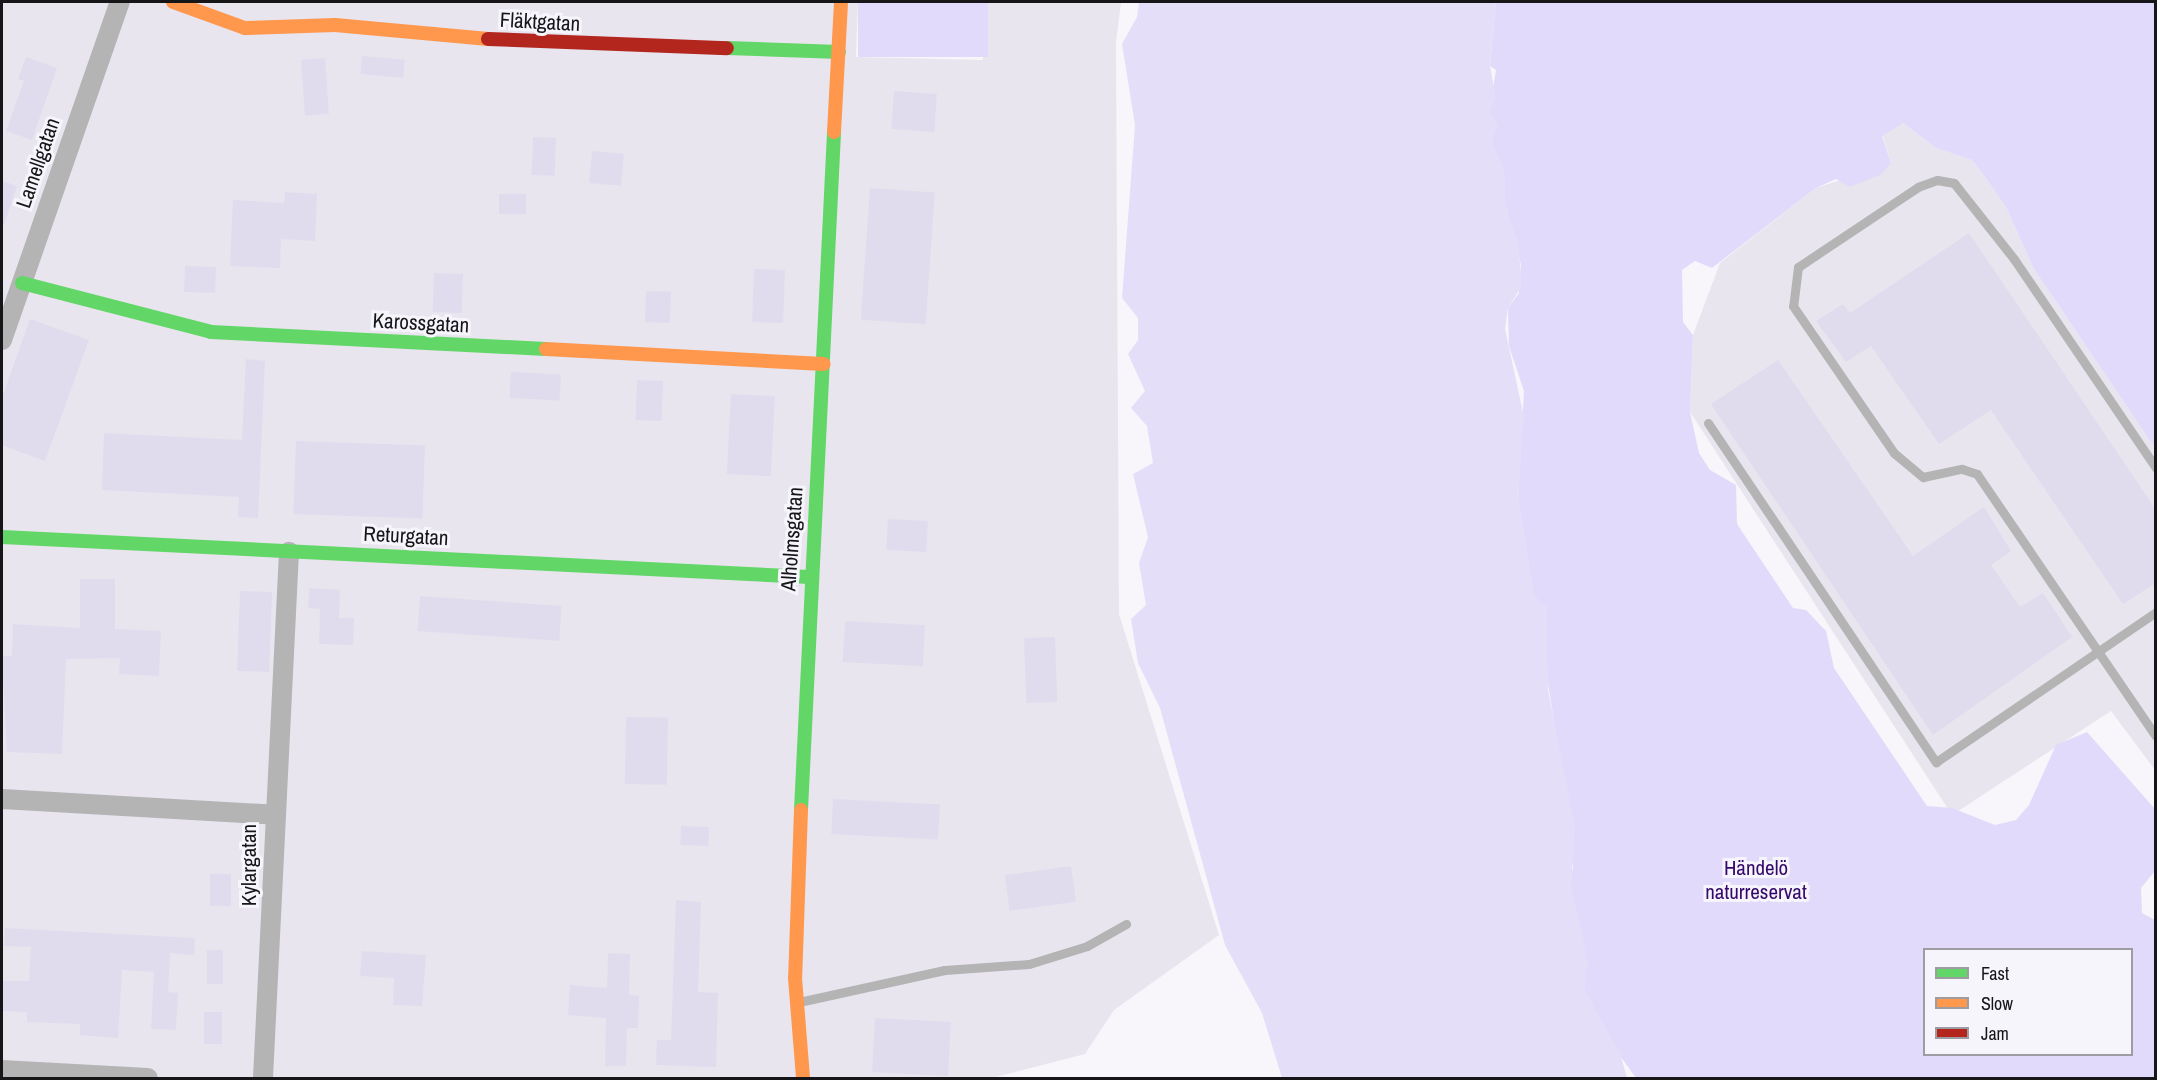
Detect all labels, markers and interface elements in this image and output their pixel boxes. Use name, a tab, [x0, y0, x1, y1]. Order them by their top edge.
street label: Fläktgatan	[499, 7, 581, 37]
street label: Lamellgatan	[11, 115, 65, 211]
street label: Karossgatan	[372, 308, 470, 338]
street label: Alholmsgatan	[776, 486, 808, 592]
street label: Returgatan	[363, 521, 449, 551]
street label: Kylargatan	[236, 824, 262, 906]
park label: Händelö naturreservat	[1705, 855, 1807, 905]
legend	[1923, 948, 2133, 1056]
text: Fast	[1981, 961, 2009, 986]
text: Slow	[1981, 991, 2013, 1016]
text: Jam	[1981, 1021, 2009, 1046]

